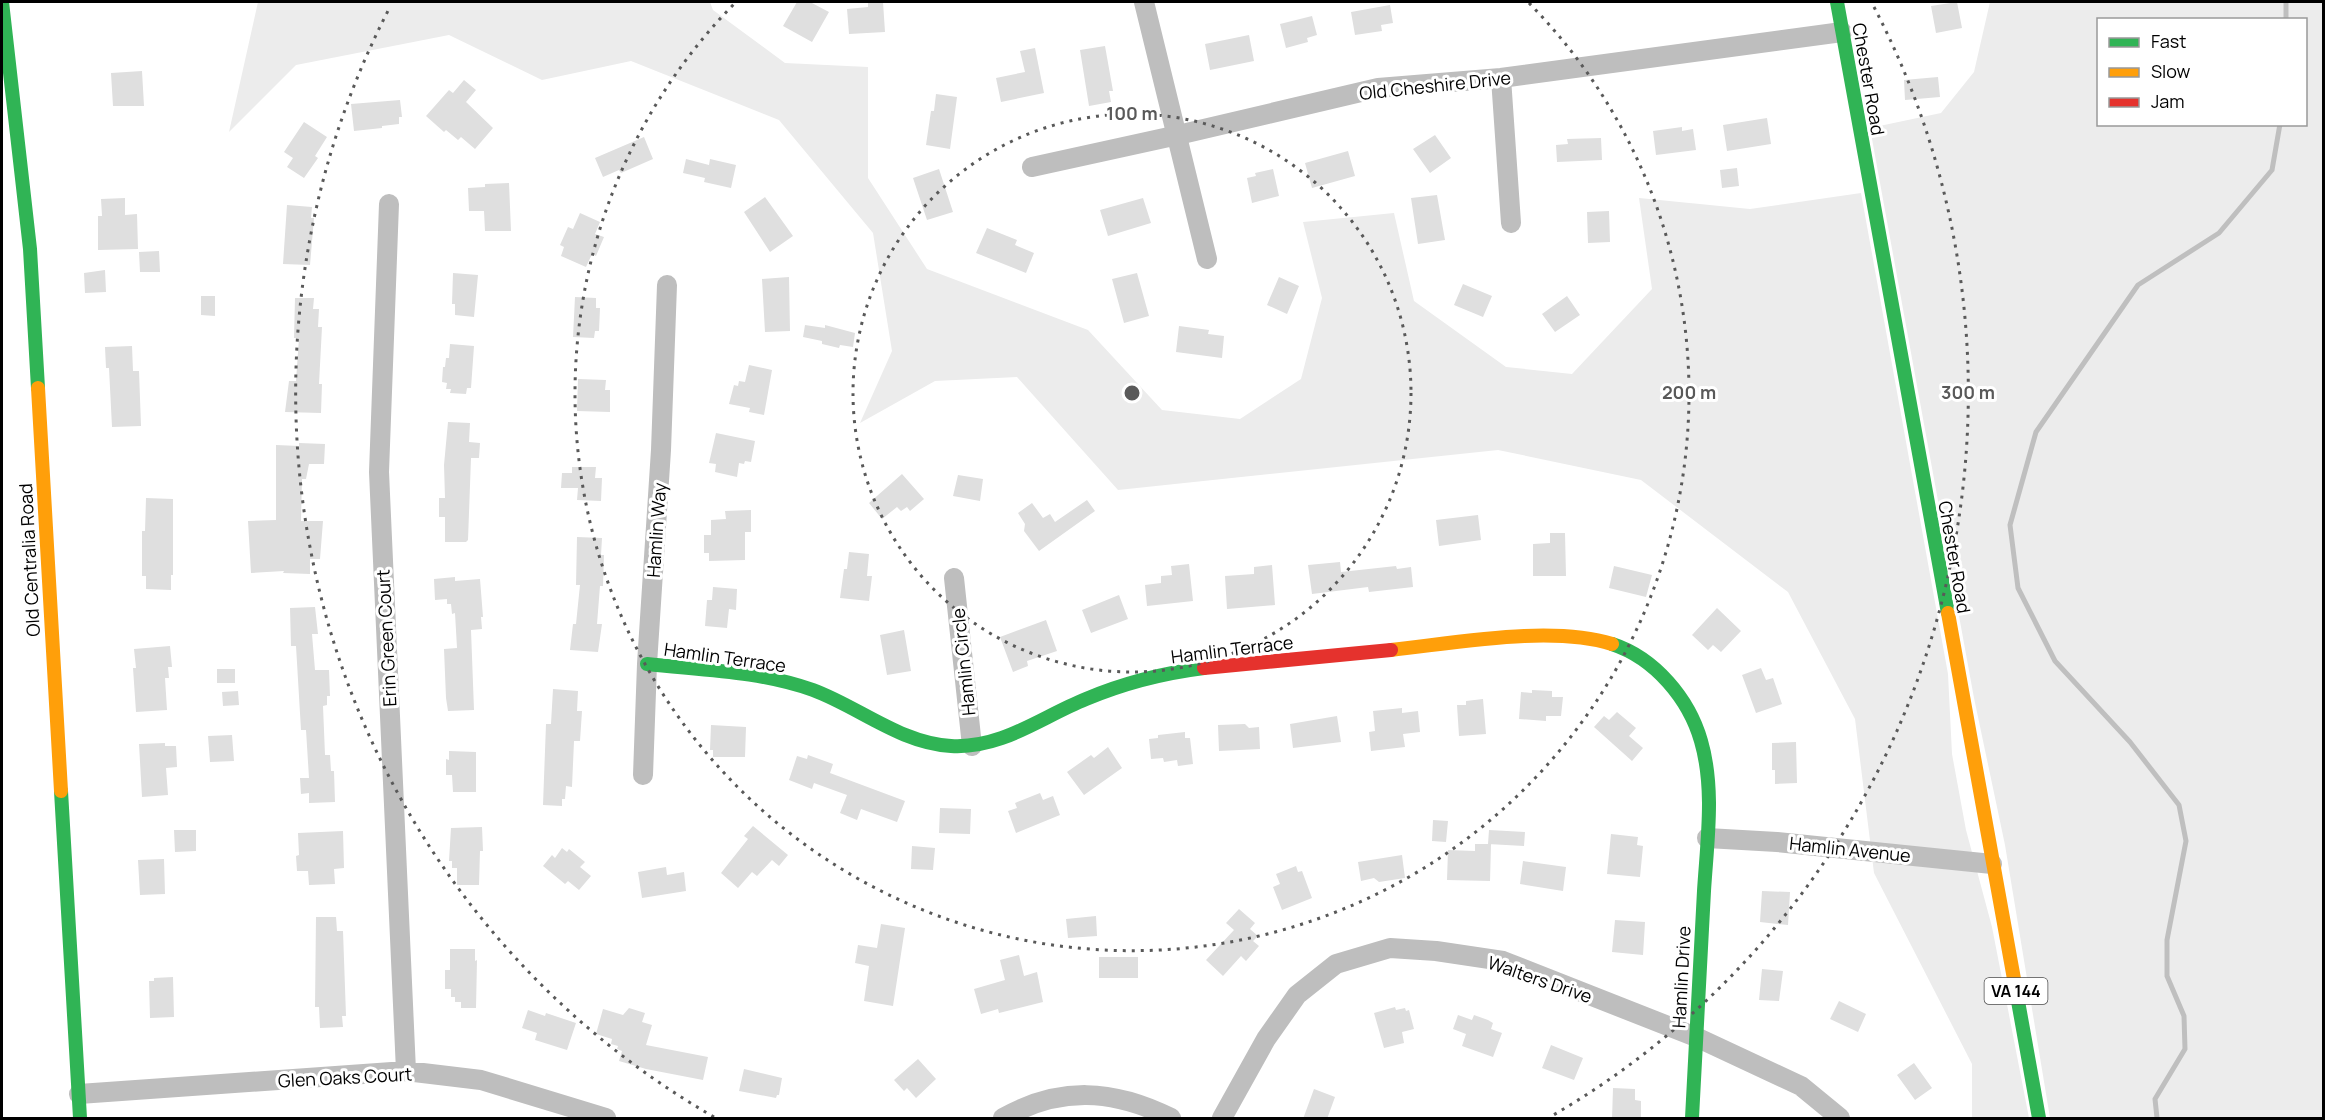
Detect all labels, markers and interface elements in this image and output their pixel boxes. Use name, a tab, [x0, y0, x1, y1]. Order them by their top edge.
legend	[2097, 18, 2307, 126]
street label: Chester Road	[1847, 21, 1891, 137]
text: Fast	[2151, 29, 2186, 53]
text: Slow	[2151, 59, 2191, 83]
street label: Old Cheshire Drive	[1358, 65, 1512, 105]
text: Jam	[2151, 89, 2185, 113]
text: 100 m	[1106, 101, 1158, 125]
text: 200 m	[1662, 380, 1716, 404]
text: 300 m	[1941, 380, 1995, 404]
centre of rings	[1122, 383, 1142, 403]
street label: Hamlin Way	[641, 481, 671, 578]
street label: Old Centralia Road	[13, 483, 45, 637]
street label: Chester Road	[1933, 499, 1977, 615]
street label: Erin Green Court	[370, 569, 402, 707]
street label: Hamlin Circle	[945, 607, 981, 717]
street label: Hamlin Terrace	[1170, 630, 1294, 668]
street label: Hamlin Terrace	[662, 637, 788, 677]
street label: Hamlin Avenue	[1788, 831, 1912, 867]
street label: Hamlin Drive	[1666, 925, 1696, 1029]
street label: Walters Drive	[1485, 950, 1595, 1008]
road number: VA 144	[1984, 978, 2048, 1004]
street label: Glen Oaks Court	[277, 1062, 413, 1092]

